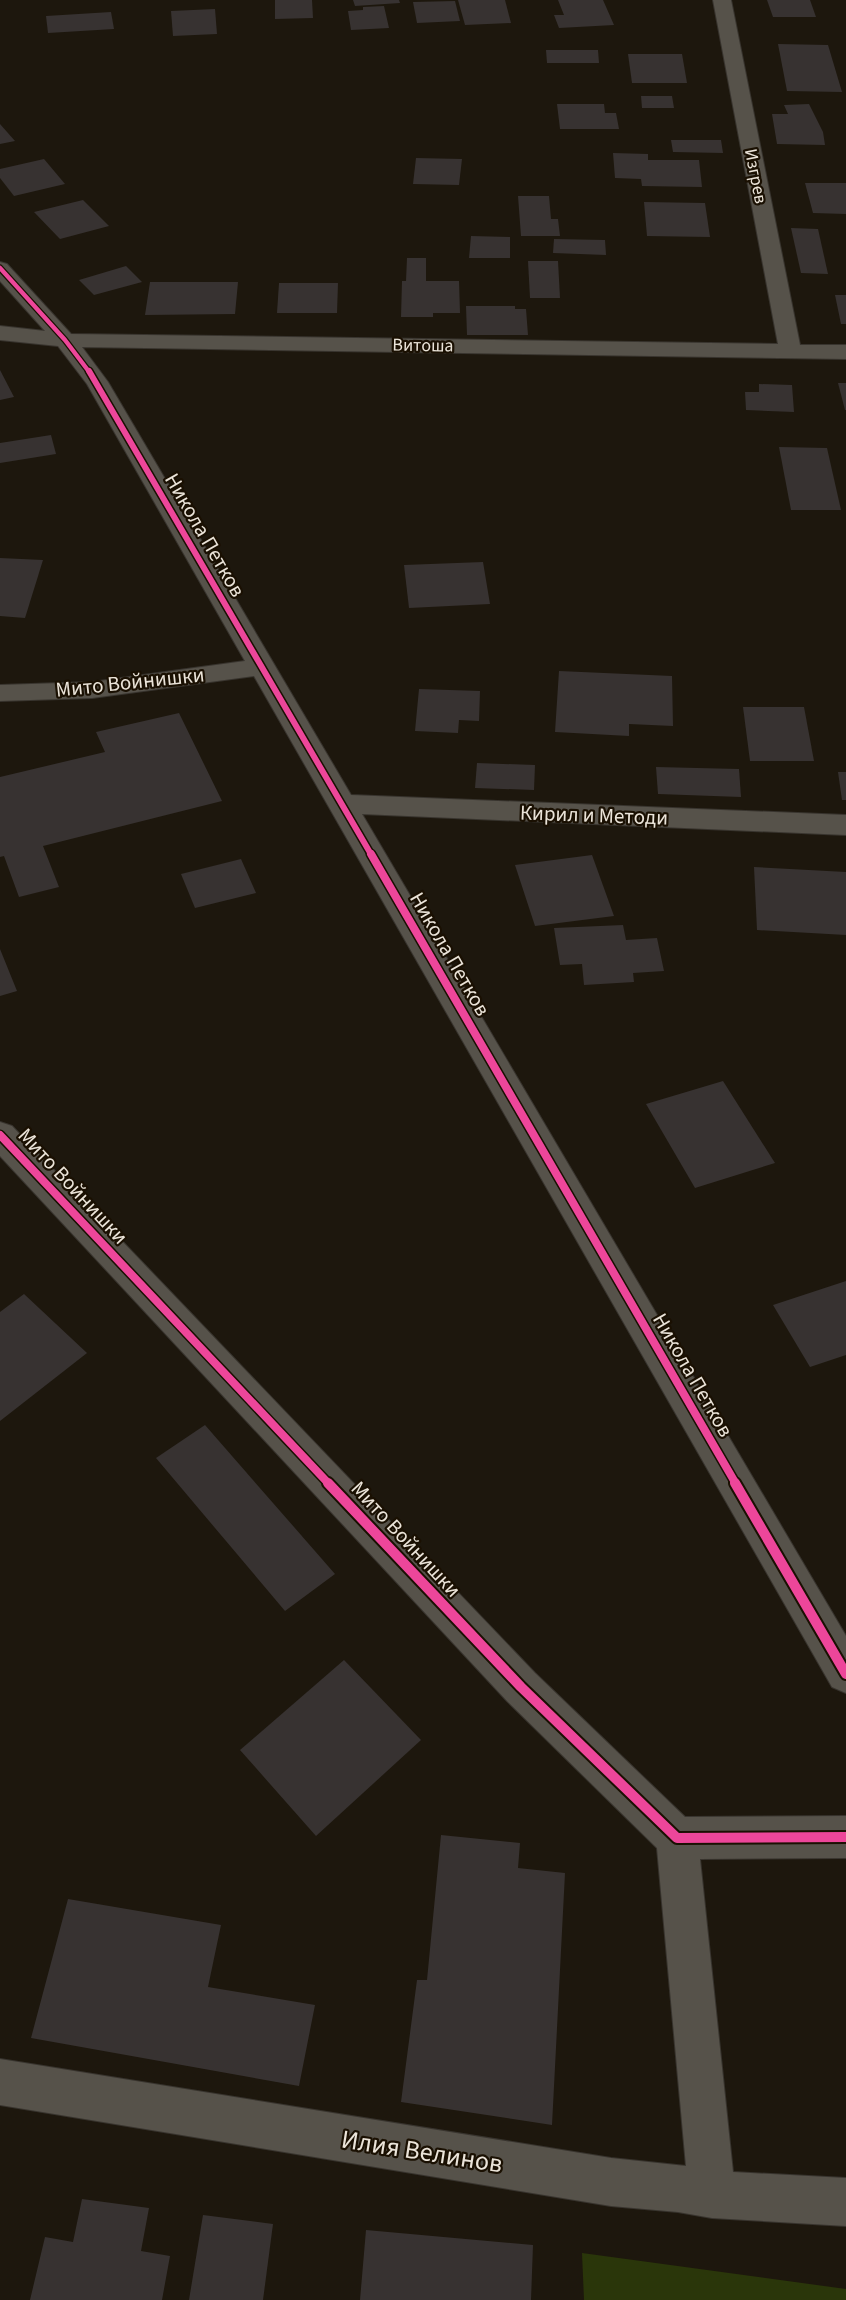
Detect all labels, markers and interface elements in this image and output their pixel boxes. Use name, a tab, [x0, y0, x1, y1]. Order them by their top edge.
street label: Изгрев	[738, 146, 773, 206]
street label: Витоша	[392, 332, 454, 359]
street label: Никола Петков	[157, 468, 253, 602]
street label: Мито Войнишки	[54, 659, 206, 705]
street label: Кирил и Методи	[519, 797, 669, 833]
street label: Никола Петков	[402, 887, 498, 1021]
street label: Мито Войнишки	[11, 1121, 135, 1251]
street label: Никола Петков	[645, 1308, 741, 1442]
street label: Мито Войнишки	[344, 1474, 468, 1604]
street label: Илия Велинов	[339, 2120, 505, 2182]

